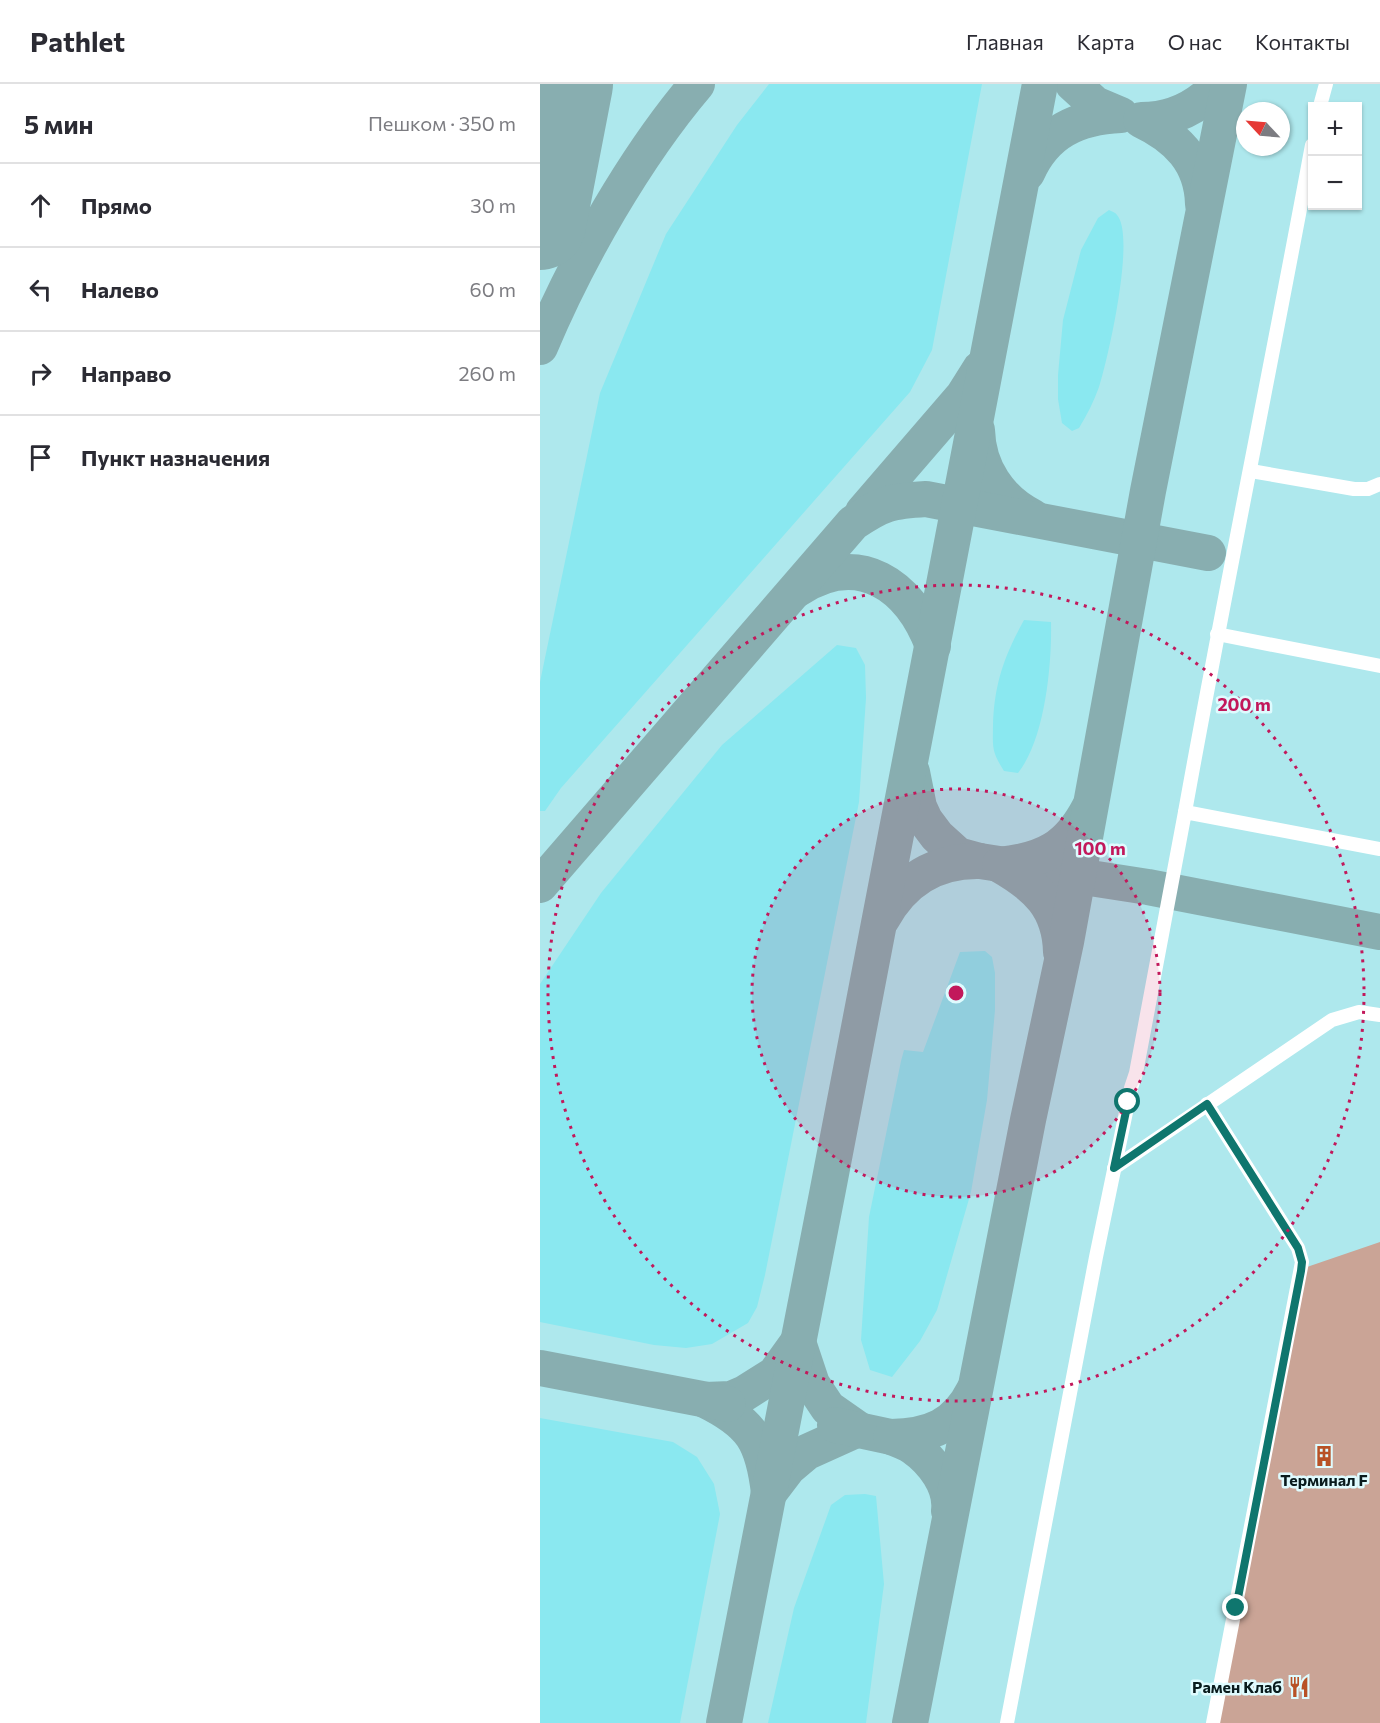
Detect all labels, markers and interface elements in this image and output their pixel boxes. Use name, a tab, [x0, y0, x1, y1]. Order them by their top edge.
text: Pathlet	[30, 24, 125, 58]
text: Главная	[966, 29, 1044, 54]
text: Карта	[1077, 29, 1135, 54]
text: О нас	[1168, 29, 1222, 54]
text: Контакты	[1255, 29, 1350, 54]
north arrow	[1236, 102, 1290, 156]
map controls	[1308, 102, 1362, 210]
button: +	[1308, 102, 1362, 156]
text: 5 мин	[24, 108, 94, 139]
text: Пешком · 350 m	[368, 111, 516, 135]
button: −	[1308, 156, 1362, 210]
icon: ahead	[24, 189, 57, 222]
text: Прямо	[81, 192, 152, 219]
text: 30 m	[470, 193, 516, 217]
icon: left	[24, 273, 57, 306]
text: Налево	[81, 276, 159, 303]
text: 60 m	[470, 277, 516, 301]
icon: right	[24, 357, 57, 390]
text: Направо	[81, 360, 171, 387]
text: 260 m	[458, 361, 516, 385]
icon: arrive	[24, 441, 57, 474]
text: Пункт назначения	[81, 444, 270, 471]
text: 200 m	[1217, 693, 1271, 715]
text: 100 m	[1074, 837, 1126, 859]
centre of rings	[946, 983, 966, 1003]
route start	[1114, 1088, 1140, 1114]
building icon: Терминал F	[1312, 1444, 1336, 1468]
place label: Терминал F	[1280, 1470, 1368, 1489]
route end	[1222, 1594, 1248, 1620]
restaurant icon: Рамен Клаб	[1287, 1675, 1311, 1699]
place label: Рамен Клаб	[1192, 1677, 1282, 1696]

